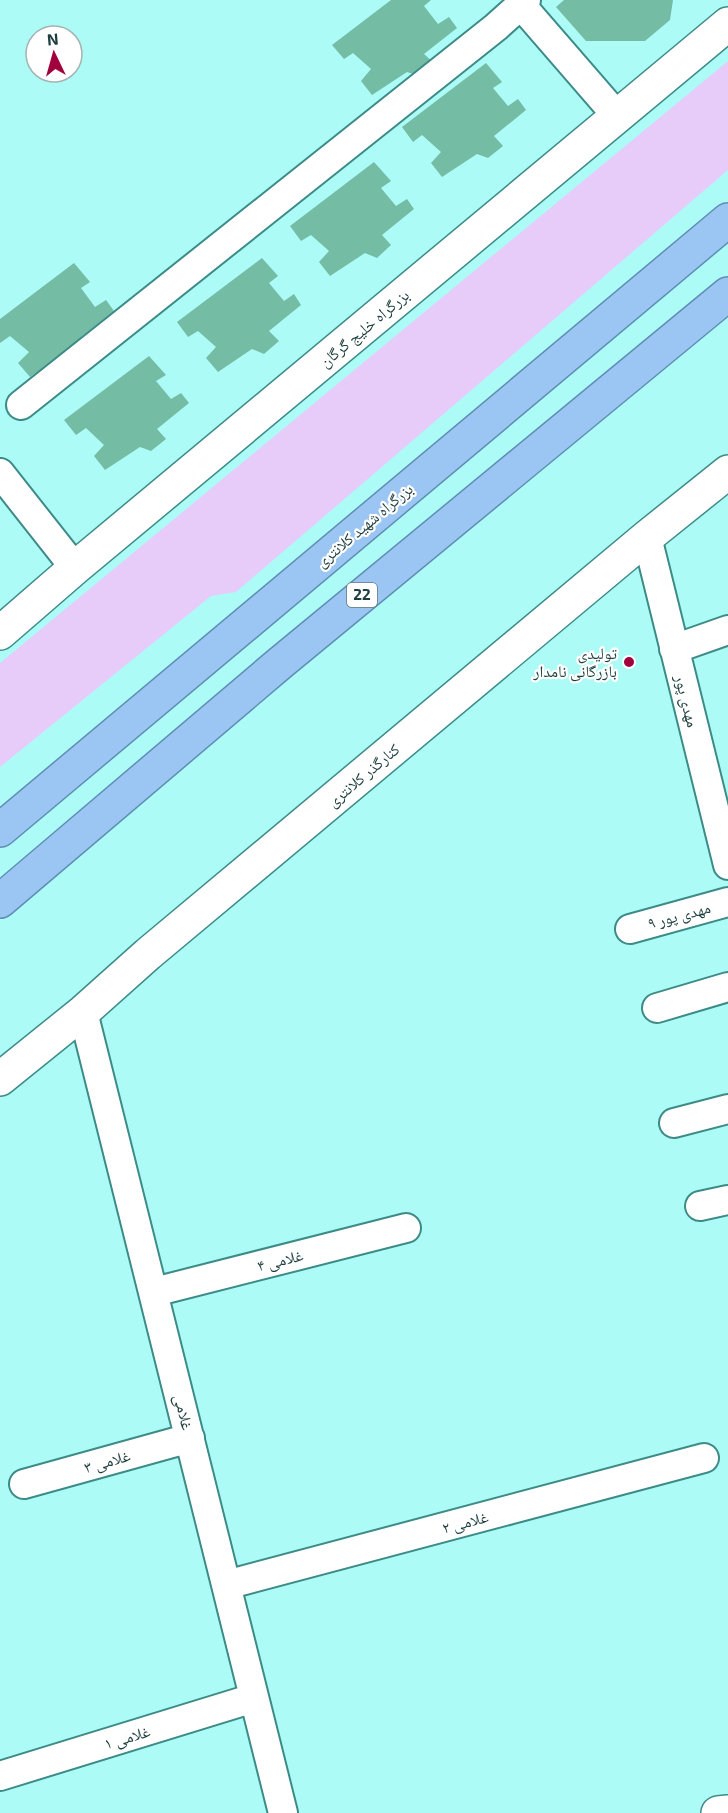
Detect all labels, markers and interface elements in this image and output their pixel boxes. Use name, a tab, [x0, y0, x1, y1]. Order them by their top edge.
north arrow	[24, 24, 84, 84]
text: N	[46, 29, 59, 49]
street label: بزرگراه خلیج گرگان	[315, 285, 414, 372]
street label: بزرگراه شهید کلانتری	[311, 479, 417, 572]
road number: 22	[347, 583, 377, 607]
place label: تولیدی بازرگانی نامدار	[532, 643, 617, 682]
marker: تولیدی بازرگانی نامدار	[622, 655, 636, 669]
street label: مهدی پور	[670, 672, 703, 730]
street label: کنارگذر کلانتری	[323, 739, 404, 812]
street label: ۹ مهدی پور	[645, 897, 713, 934]
street label: غلامی ۴	[255, 1245, 305, 1276]
street label: غلامی	[169, 1392, 198, 1432]
street label: غلامی ۳	[82, 1445, 133, 1478]
street label: غلامی ۲	[440, 1506, 490, 1539]
street label: غلامی ۱	[102, 1721, 153, 1754]

